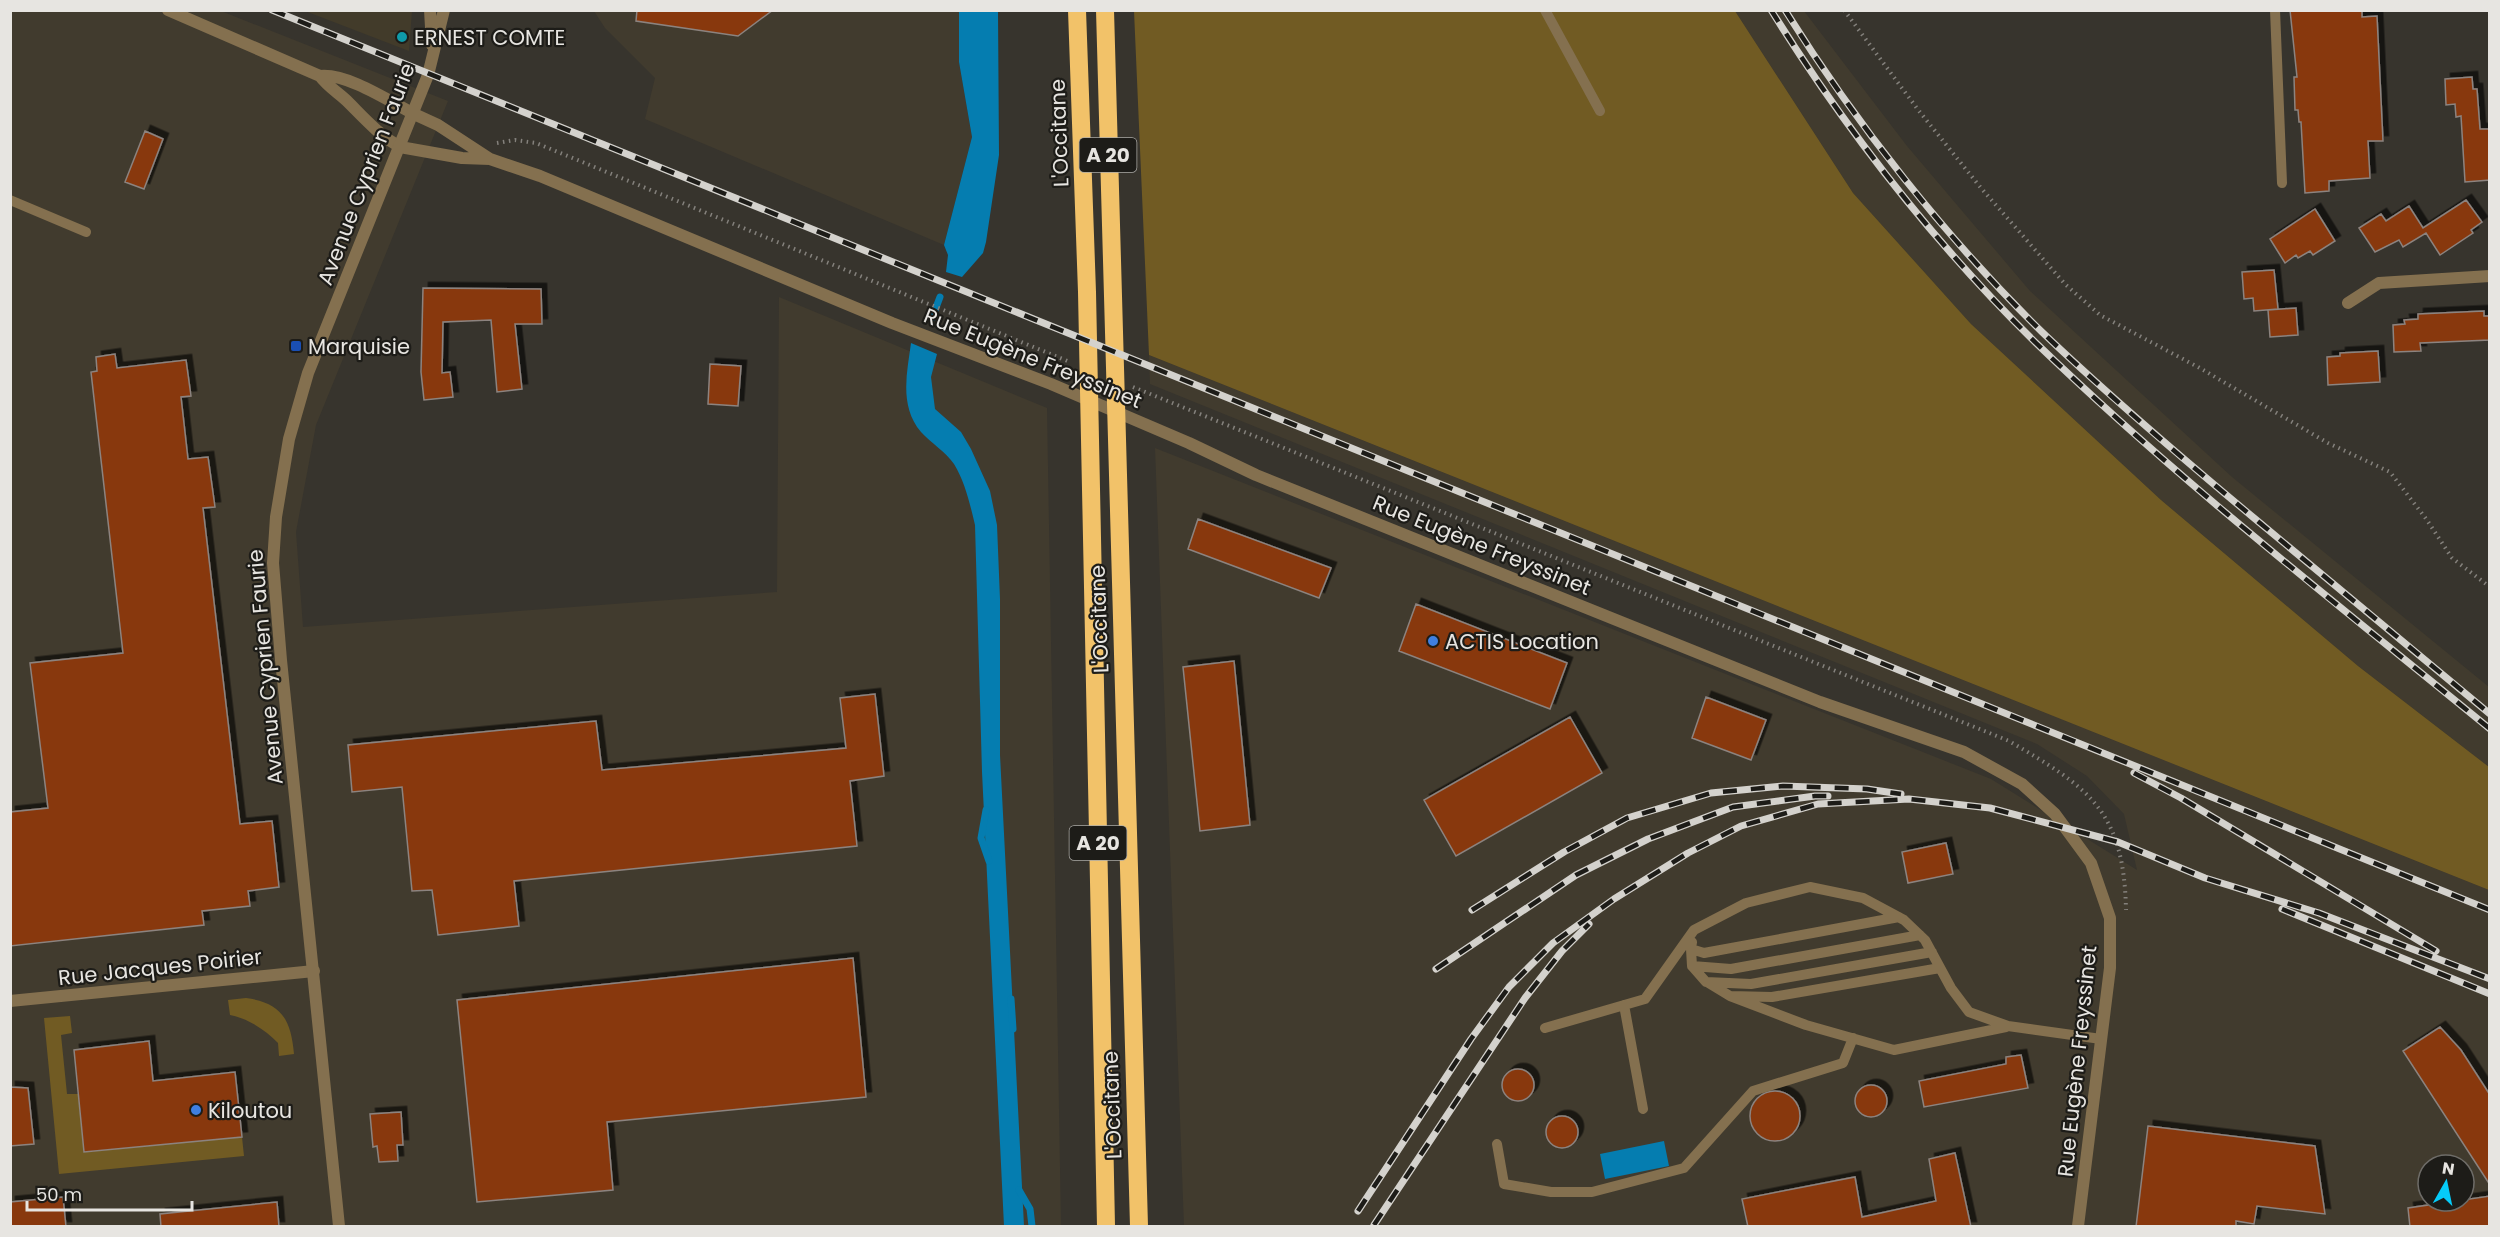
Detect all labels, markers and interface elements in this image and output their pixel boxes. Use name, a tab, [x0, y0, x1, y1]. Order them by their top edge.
place label: ERNEST COMTE	[414, 23, 565, 52]
marker: ERNEST COMTE	[395, 30, 409, 44]
street label: Avenue Cyprien Faurie	[310, 59, 422, 289]
street label: L'Occitane	[1043, 79, 1075, 187]
road number: A 20	[1080, 138, 1136, 172]
street label: Rue Eugène Freyssinet	[920, 301, 1146, 415]
place label: Marquisie	[308, 332, 410, 361]
marker: Marquisie	[289, 339, 303, 353]
street label: Rue Eugène Freyssinet	[1369, 488, 1595, 602]
street label: Avenue Cyprien Faurie	[240, 548, 290, 786]
street label: L'Occitane	[1083, 565, 1115, 673]
place label: ACTIS Location	[1445, 627, 1599, 656]
marker: ACTIS Location	[1426, 634, 1440, 648]
road number: A 20	[1070, 826, 1126, 860]
street label: Rue Jacques Poirier	[57, 942, 263, 992]
street label: Rue Eugène Freyssinet	[2050, 944, 2104, 1178]
street label: L'Occitane	[1096, 1051, 1128, 1159]
place label: Kiloutou	[208, 1096, 292, 1125]
marker: Kiloutou	[189, 1103, 203, 1117]
north arrow	[2416, 1153, 2476, 1213]
text: N	[2441, 1156, 2456, 1181]
scale bar	[27, 1174, 192, 1212]
text: 50 m	[36, 1182, 82, 1207]

